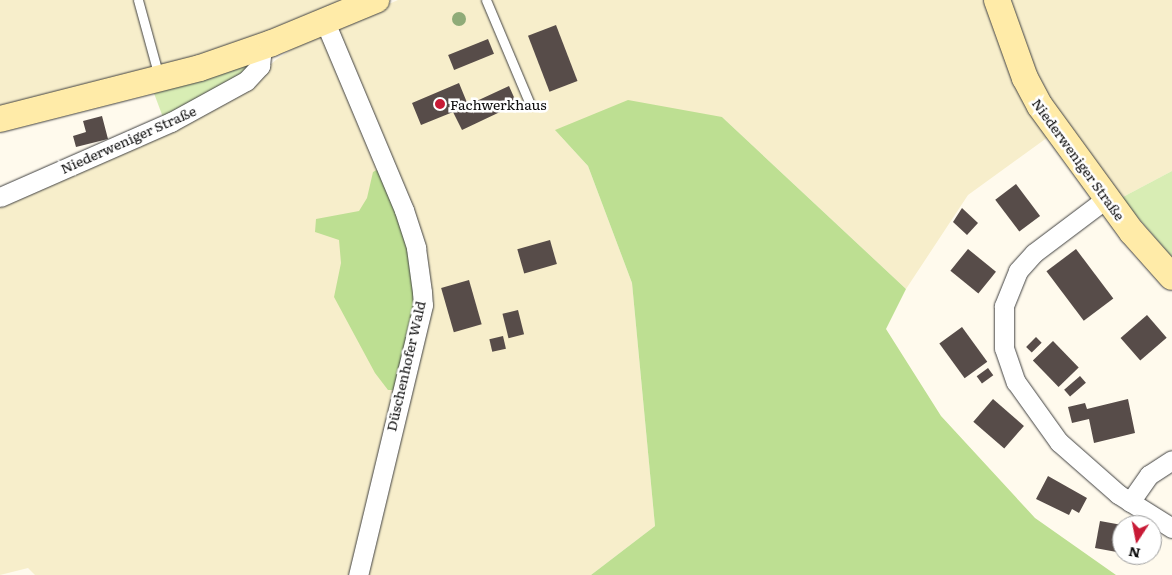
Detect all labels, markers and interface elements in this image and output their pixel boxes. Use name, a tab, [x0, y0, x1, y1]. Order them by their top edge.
street label: Niederweniger Straße	[1029, 95, 1129, 223]
place label: Fachwerkhaus	[450, 96, 547, 112]
marker: Fachwerkhaus	[434, 98, 446, 110]
street label: Niederweniger Straße	[58, 101, 198, 177]
street label: Düschenhofer Wald	[382, 299, 428, 433]
north arrow	[1112, 515, 1162, 565]
text: N	[1127, 543, 1142, 565]

